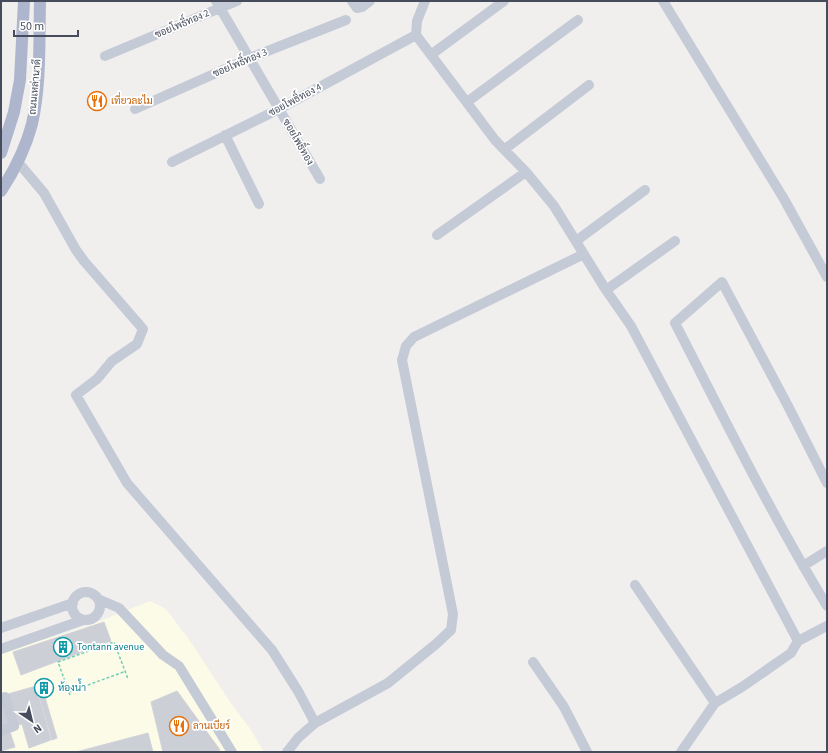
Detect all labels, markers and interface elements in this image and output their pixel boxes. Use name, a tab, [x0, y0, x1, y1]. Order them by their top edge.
street label: ซอยโพธิ์ทอง 2	[152, 4, 212, 42]
scale bar	[14, 12, 78, 38]
text: 50 m	[20, 18, 44, 35]
street label: ซอยโพธิ์ทอง 3	[210, 43, 270, 81]
street label: ถนนเหล่านาดี	[26, 59, 44, 115]
street label: ซอยโพธิ์ทอง 4	[265, 78, 324, 120]
restaurant icon: เที่ยวละไม	[86, 90, 108, 112]
place label: เที่ยวละไม	[111, 92, 153, 108]
street label: ซอยโพธิ์ทอง	[279, 115, 319, 168]
building icon: Tontann avenue	[52, 636, 74, 658]
place label: Tontann avenue	[77, 640, 144, 654]
building icon: ห้องน้ำ	[33, 677, 55, 699]
place label: ห้องน้ำ	[58, 678, 86, 695]
north arrow	[12, 701, 52, 741]
restaurant icon: ลานเบียร์	[168, 715, 190, 737]
place label: ลานเบียร์	[193, 718, 230, 733]
text: N	[30, 721, 45, 737]

